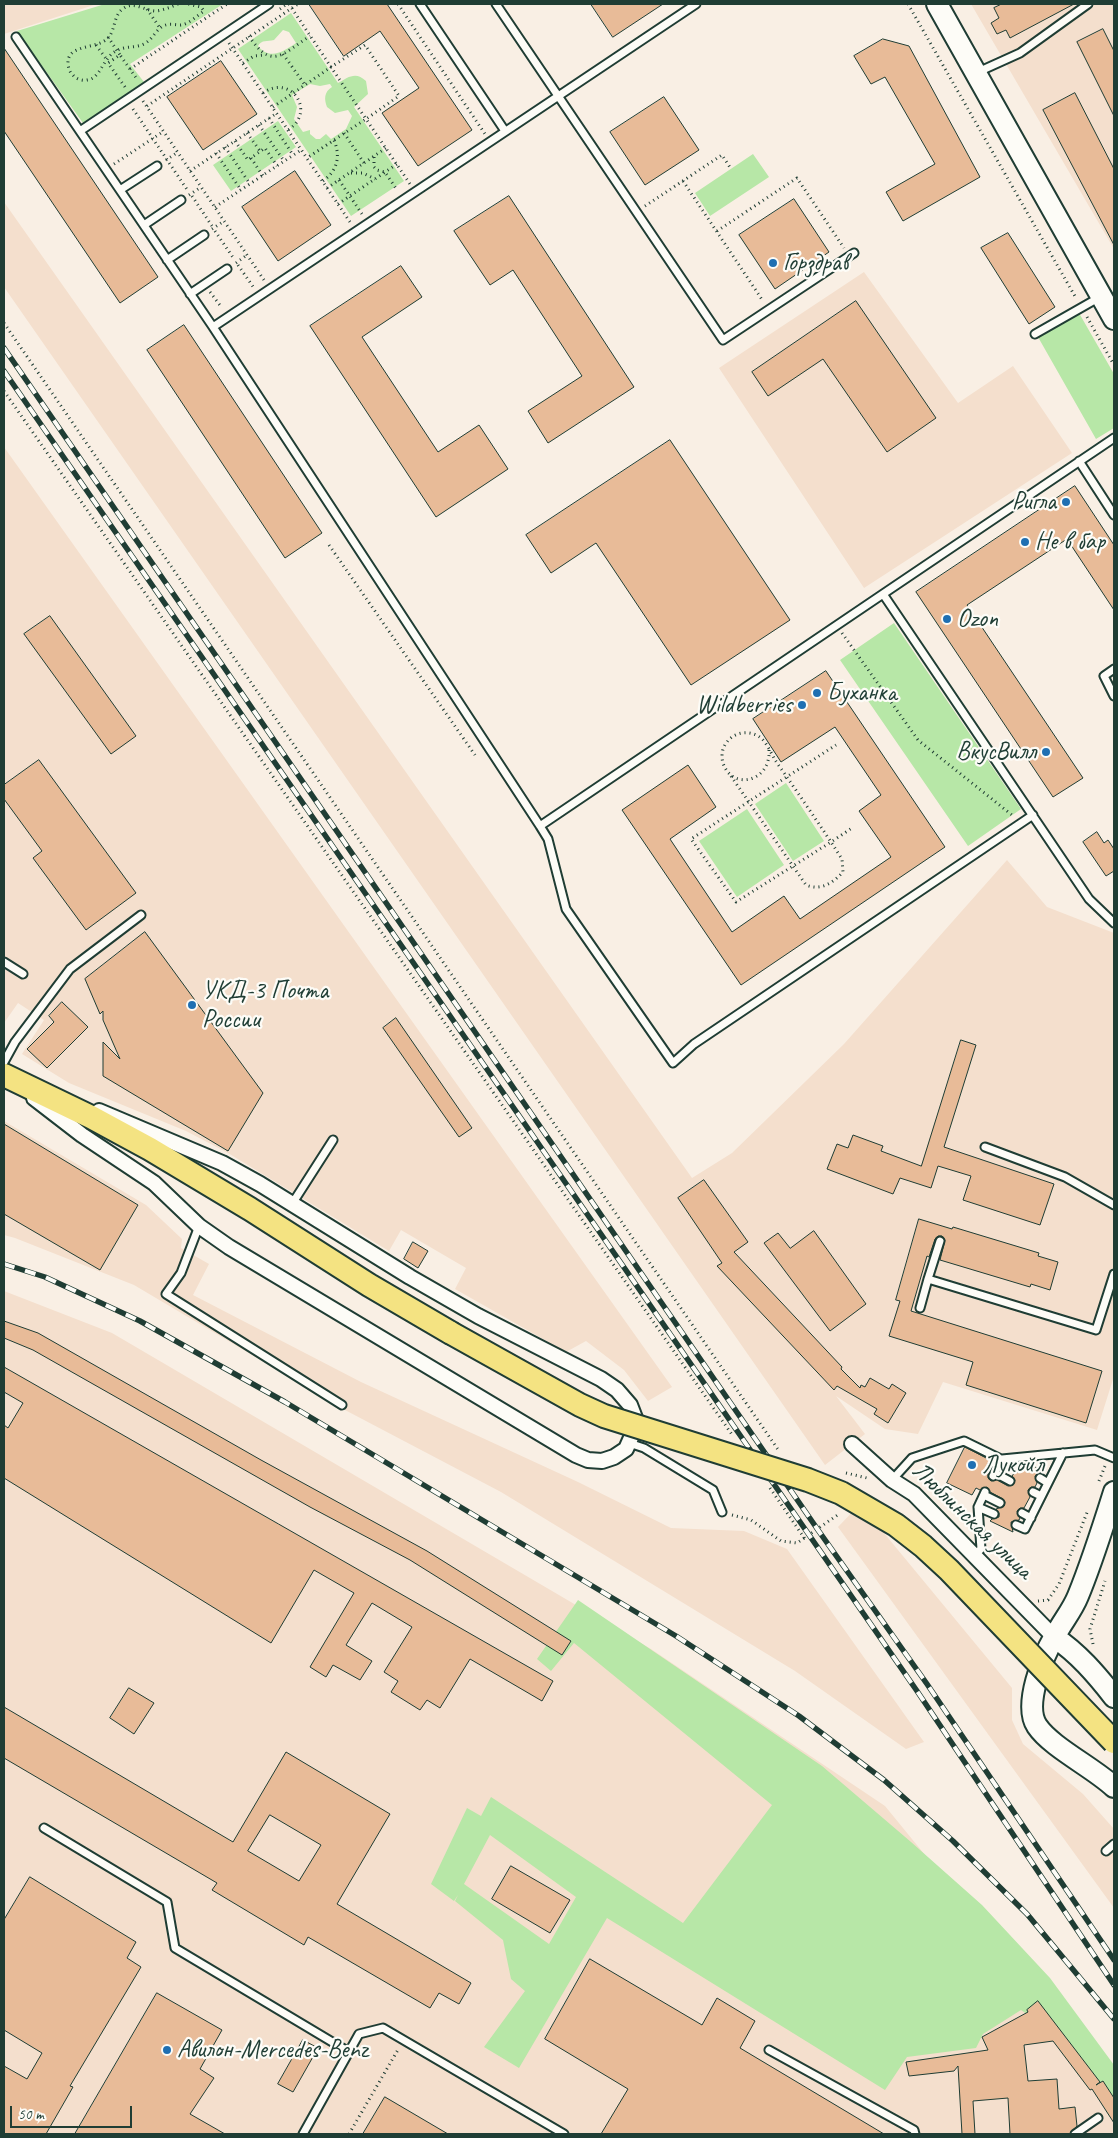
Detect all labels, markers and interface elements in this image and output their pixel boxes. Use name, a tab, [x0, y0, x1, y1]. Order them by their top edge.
place label: Горздрав	[783, 248, 848, 278]
marker: Горздрав	[767, 257, 779, 269]
place label: Ригла	[1012, 487, 1056, 517]
marker: Ригла	[1060, 496, 1072, 508]
place label: Не в бар	[1035, 527, 1105, 557]
marker: Не в бар	[1019, 536, 1031, 548]
place label: Ozon	[957, 604, 998, 634]
marker: Ozon	[941, 613, 953, 625]
place label: Буханка	[827, 678, 896, 708]
marker: Буханка	[811, 687, 823, 699]
place label: Wildberries	[696, 690, 792, 720]
marker: Wildberries	[796, 699, 808, 711]
place label: ВкусВилл	[956, 737, 1036, 767]
marker: ВкусВилл	[1040, 746, 1052, 758]
place label: УКД-3 Почта России	[202, 976, 328, 1035]
marker: УКД-3 Почта России	[186, 999, 198, 1011]
place label: Лукойл	[982, 1450, 1044, 1480]
street label: Люблинская улица	[905, 1456, 1039, 1586]
marker: Лукойл	[966, 1459, 978, 1471]
place label: Авилон-Mercedes-Benz	[177, 2035, 367, 2065]
marker: Авилон-Mercedes-Benz	[161, 2044, 173, 2056]
scale bar	[12, 2096, 135, 2128]
text: 50 m	[18, 2105, 44, 2124]

